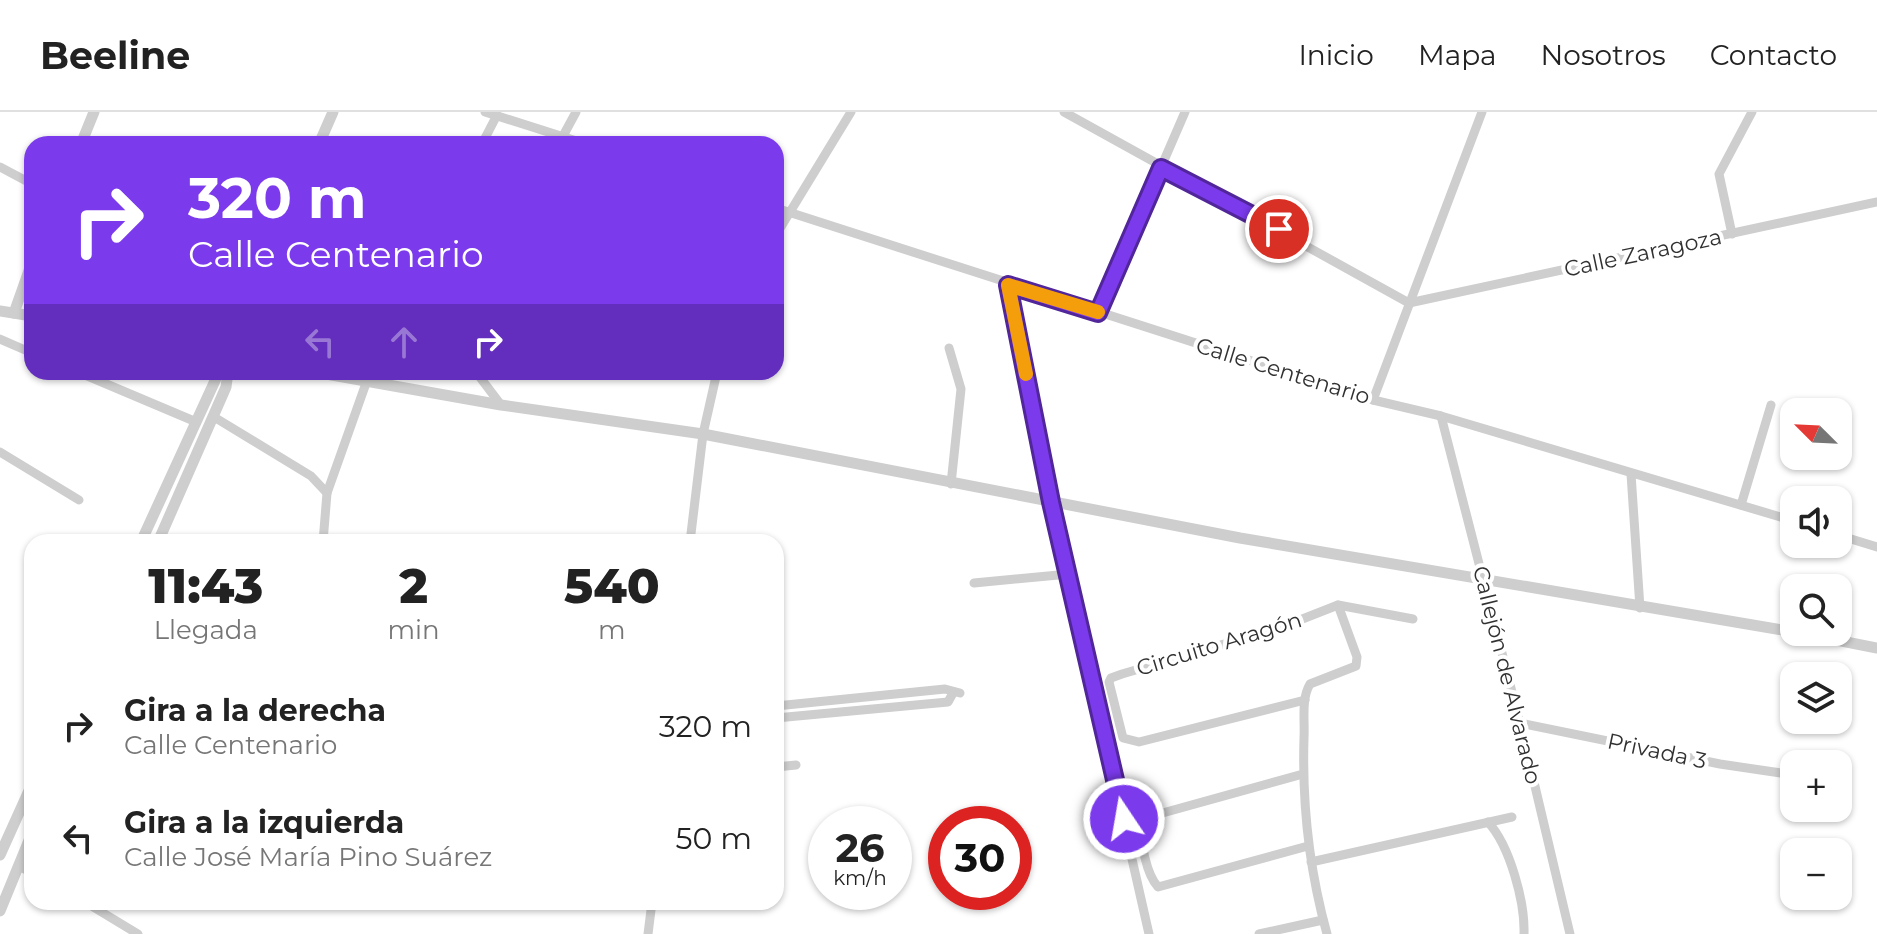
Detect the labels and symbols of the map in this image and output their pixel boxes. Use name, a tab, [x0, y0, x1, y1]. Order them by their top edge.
pin	[1245, 195, 1313, 263]
street label: Calle Zaragoza	[1562, 223, 1724, 283]
street label: Calle Centenario	[1193, 332, 1373, 410]
north arrow	[1780, 398, 1852, 470]
street label: Callejón de Alvarado	[1467, 563, 1547, 787]
street label: Circuito Aragón	[1133, 606, 1305, 682]
street label: Privada 3	[1605, 727, 1709, 775]
position arrow	[1082, 777, 1166, 861]
speed limit sign: 30	[928, 806, 1032, 910]

